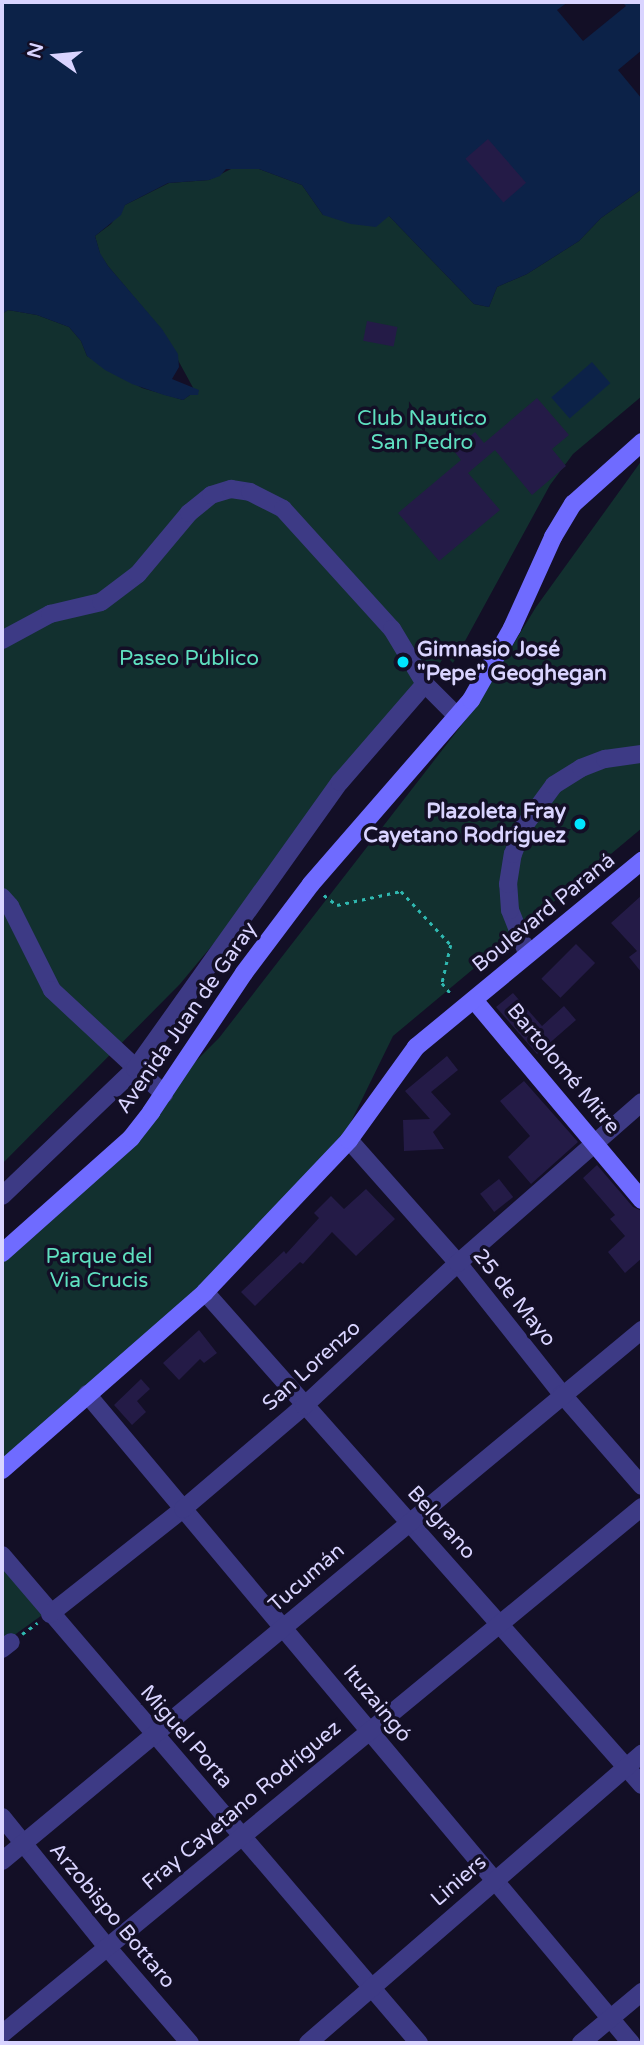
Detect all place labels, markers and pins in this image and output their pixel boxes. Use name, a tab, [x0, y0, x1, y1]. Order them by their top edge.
place label: Gimnasio José "Pepe" Geoghegan	[417, 637, 607, 687]
marker: Gimnasio José "Pepe" Geoghegan	[395, 654, 411, 670]
place label: Plazoleta Fray Cayetano Rodríguez	[363, 799, 566, 849]
marker: Plazoleta Fray Cayetano Rodríguez	[572, 816, 588, 832]

